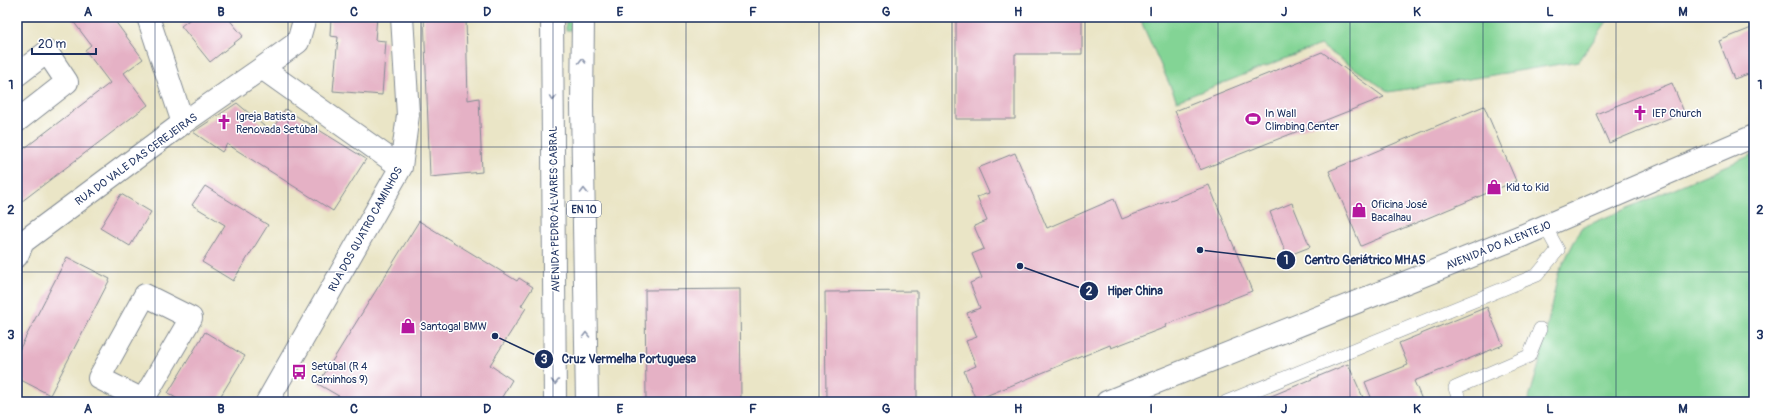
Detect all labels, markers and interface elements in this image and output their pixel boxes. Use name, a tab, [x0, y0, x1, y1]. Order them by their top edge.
text: A	[84, 4, 93, 20]
text: B	[217, 4, 225, 20]
text: C	[350, 4, 358, 20]
text: D	[483, 4, 491, 20]
text: E	[617, 4, 624, 20]
text: F	[749, 4, 757, 20]
text: G	[882, 4, 891, 20]
text: H	[1014, 4, 1022, 20]
text: I	[1149, 4, 1153, 20]
text: J	[1281, 4, 1287, 20]
text: K	[1413, 4, 1421, 20]
text: L	[1546, 4, 1554, 20]
text: M	[1678, 4, 1688, 20]
scale bar	[32, 30, 96, 56]
text: 20 m	[38, 37, 67, 52]
one-way arrow	[578, 58, 586, 64]
text: 1	[8, 77, 14, 93]
text: 1	[1757, 77, 1763, 93]
one-way arrow	[549, 95, 557, 101]
church icon: IEP Church	[1631, 104, 1649, 122]
place label: In Wall Climbing Center	[1265, 107, 1339, 133]
place label: IEP Church	[1652, 107, 1701, 120]
place label: Igreja Batista Renovada Setúbal	[236, 110, 318, 136]
sports icon: In Wall Climbing Center	[1244, 110, 1262, 128]
street label: RUA DO VALE DAS CEREJEIRAS	[73, 111, 200, 208]
church icon: Igreja Batista Renovada Setúbal	[215, 113, 233, 131]
street label: AVENIDA PEDRO ÁLVARES CABRAL	[547, 126, 562, 292]
street label: RUA DOS QUATRO CAMINHOS	[326, 165, 405, 294]
shop icon: Kid to Kid	[1485, 178, 1503, 196]
place label: Kid to Kid	[1506, 181, 1549, 194]
one-way arrow	[580, 188, 588, 194]
place label: Oficina José Bacalhau	[1371, 198, 1428, 224]
road number: EN 10	[567, 201, 601, 217]
shop icon: Oficina José Bacalhau	[1350, 201, 1368, 219]
text: 2	[7, 202, 15, 218]
text: 2	[1756, 202, 1764, 218]
street label: AVENIDA DO ALENTEJO	[1444, 218, 1553, 273]
callout: Centro Geriátrico MHAS	[1276, 248, 1433, 272]
text: 1	[1284, 253, 1288, 268]
text: Centro Geriátrico MHAS	[1305, 253, 1426, 268]
callout: Hiper China	[1079, 279, 1171, 303]
text: 2	[1086, 284, 1093, 299]
text: Hiper China	[1107, 284, 1163, 299]
shop icon: Santogal BMW	[399, 317, 417, 335]
place label: Santogal BMW	[420, 320, 487, 333]
text: 3	[7, 327, 15, 343]
text: 3	[1756, 327, 1764, 343]
one-way arrow	[582, 332, 590, 338]
callout: Cruz Vermelha Portuguesa	[534, 347, 705, 371]
text: 3	[541, 352, 548, 367]
text: Cruz Vermelha Portuguesa	[562, 352, 697, 367]
place label: Setúbal (R 4 Caminhos 9)	[311, 360, 368, 386]
bus stop icon: Setúbal (R 4 Caminhos 9)	[290, 363, 308, 381]
one-way arrow	[551, 379, 559, 385]
text: A	[84, 401, 93, 417]
text: B	[217, 401, 225, 417]
text: C	[350, 401, 358, 417]
text: D	[483, 401, 491, 417]
text: E	[617, 401, 624, 417]
text: F	[749, 401, 757, 417]
text: G	[882, 401, 891, 417]
text: H	[1014, 401, 1022, 417]
text: I	[1149, 401, 1153, 417]
text: J	[1281, 401, 1287, 417]
text: K	[1413, 401, 1421, 417]
text: L	[1546, 401, 1554, 417]
text: M	[1678, 401, 1688, 417]

